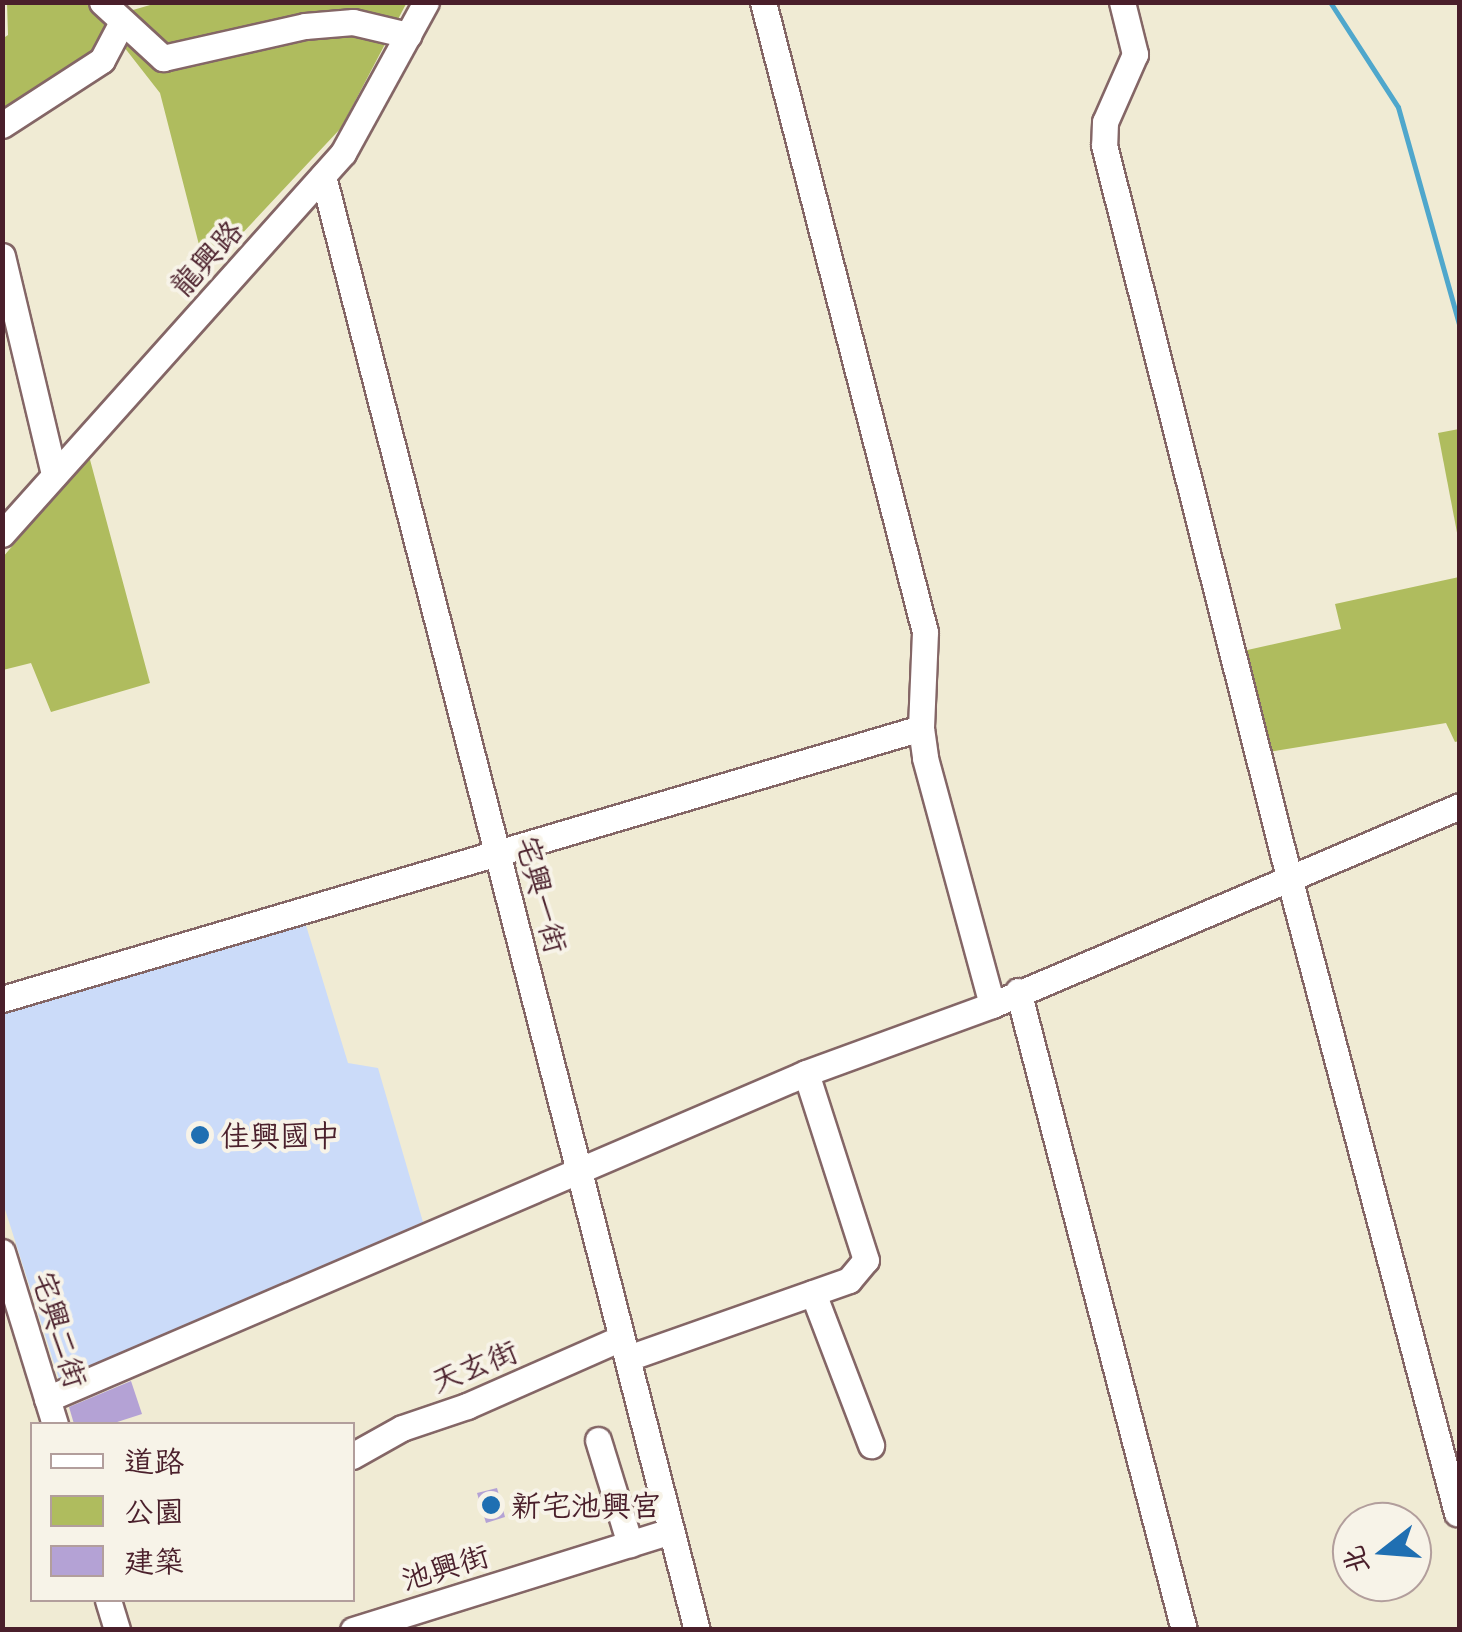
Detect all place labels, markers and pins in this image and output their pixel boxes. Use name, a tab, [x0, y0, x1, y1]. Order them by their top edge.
place label: 佳興國中	[220, 1117, 340, 1153]
marker: 佳興國中	[189, 1124, 211, 1146]
place label: 新宅池興宮	[511, 1487, 661, 1523]
marker: 新宅池興宮	[480, 1494, 502, 1516]

